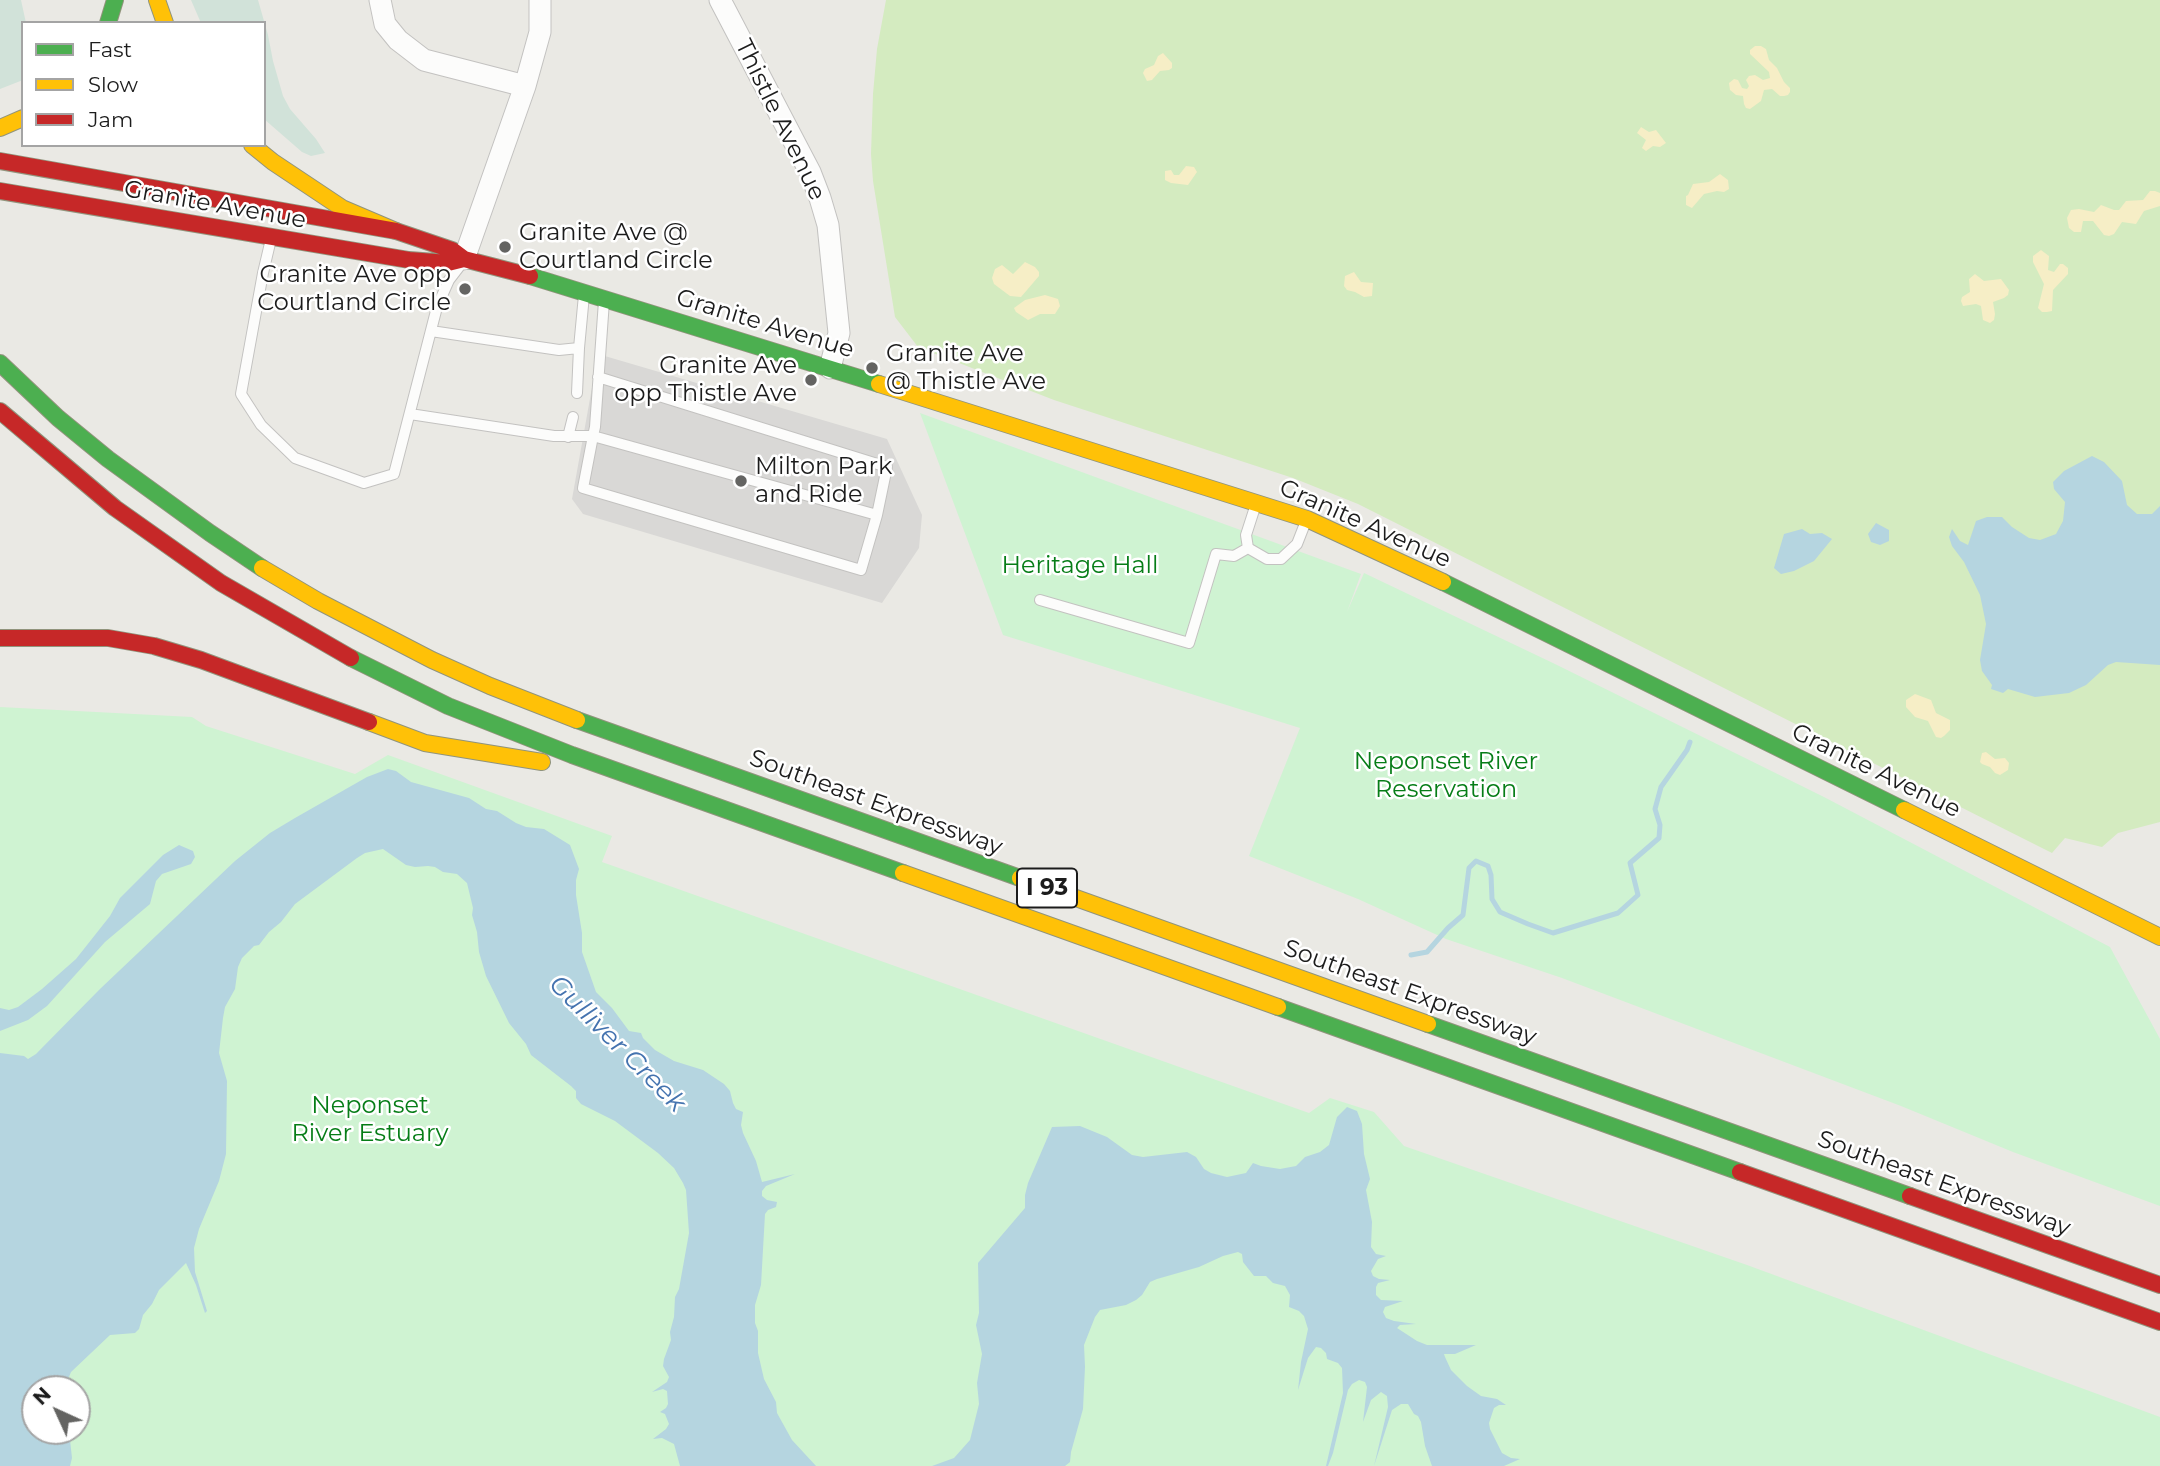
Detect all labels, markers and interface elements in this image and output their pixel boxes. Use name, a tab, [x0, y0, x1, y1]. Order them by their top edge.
legend	[21, 21, 266, 147]
street label: Thistle Avenue	[729, 35, 831, 205]
text: Fast	[88, 37, 132, 62]
text: Slow	[88, 72, 138, 97]
text: Jam	[88, 107, 133, 132]
street label: Granite Avenue	[122, 175, 308, 235]
place label: Granite Ave @ Courtland Circle	[519, 219, 713, 275]
marker: Granite Ave @ Courtland Circle	[497, 239, 513, 255]
place label: Granite Ave opp Courtland Circle	[257, 261, 451, 317]
marker: Granite Ave opp Courtland Circle	[457, 281, 473, 297]
street label: Granite Avenue	[673, 283, 857, 365]
place label: Granite Ave @ Thistle Ave	[886, 340, 1046, 396]
place label: Granite Ave opp Thistle Ave	[614, 352, 797, 408]
marker: Granite Ave @ Thistle Ave	[864, 360, 880, 376]
marker: Granite Ave opp Thistle Ave	[803, 372, 819, 388]
place label: Milton Park and Ride	[755, 453, 892, 509]
marker: Milton Park and Ride	[733, 473, 749, 489]
street label: Granite Avenue	[1275, 473, 1455, 575]
park label: Heritage Hall	[1002, 552, 1158, 580]
street label: Granite Avenue	[1787, 718, 1965, 824]
street label: Southeast Expressway	[746, 744, 1006, 862]
park label: Neponset River Reservation	[1354, 748, 1538, 804]
road number: I 93	[1017, 868, 1077, 908]
street label: Southeast Expressway	[1280, 934, 1540, 1052]
water label: Gulliver Creek	[542, 969, 692, 1119]
park label: Neponset River Estuary	[292, 1092, 448, 1148]
street label: Southeast Expressway	[1814, 1125, 2074, 1243]
north arrow	[21, 1375, 91, 1445]
text: N	[29, 1383, 56, 1410]

